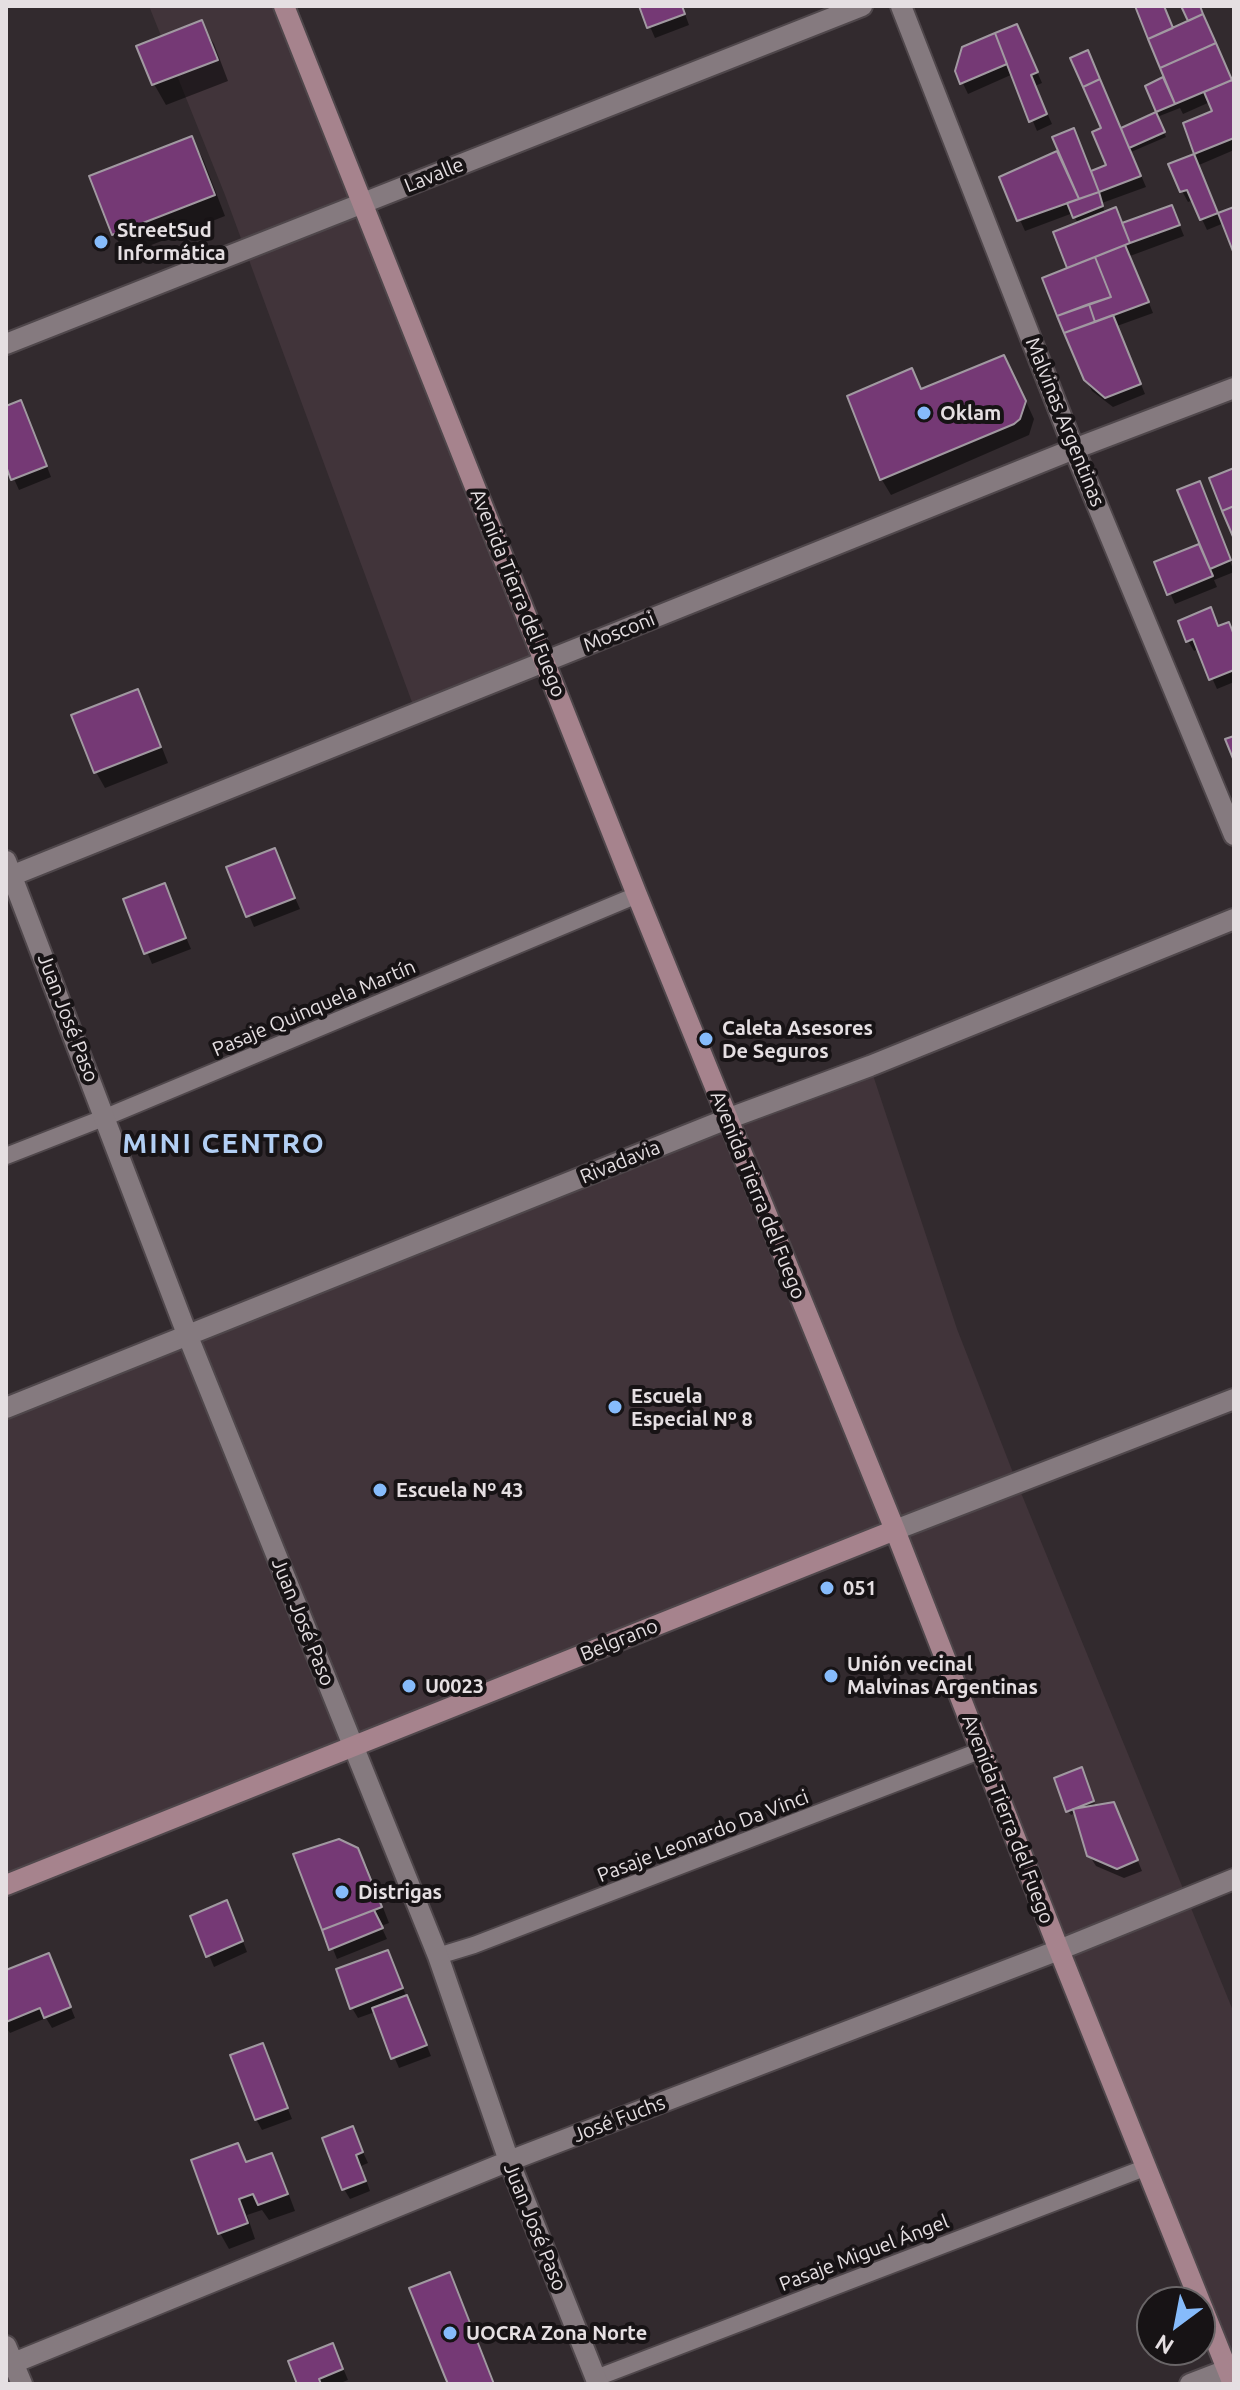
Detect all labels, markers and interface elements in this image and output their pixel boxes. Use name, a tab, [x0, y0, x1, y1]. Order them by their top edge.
street label: Lavalle	[401, 152, 467, 198]
place label: StreetSud Informática	[117, 218, 226, 265]
marker: StreetSud Informática	[92, 233, 110, 251]
street label: Malvinas Argentinas	[1020, 334, 1110, 510]
place label: Oklam	[940, 401, 1001, 425]
marker: Oklam	[915, 404, 933, 422]
street label: Avenida Tierra del Fuego	[465, 485, 571, 701]
street label: Mosconi	[580, 607, 658, 657]
street label: Juan José Paso	[32, 950, 104, 1086]
street label: Pasaje Quinquela Martín	[209, 954, 419, 1062]
place label: Caleta Asesores De Seguros	[722, 1016, 873, 1063]
marker: Caleta Asesores De Seguros	[697, 1030, 715, 1048]
street label: Avenida Tierra del Fuego	[705, 1087, 811, 1303]
district label: MINI CENTRO	[122, 1127, 326, 1161]
street label: Rivadavia	[576, 1135, 664, 1189]
place label: Escuela Especial Nº 8	[631, 1384, 753, 1431]
marker: Escuela Especial Nº 8	[606, 1398, 624, 1416]
place label: Escuela Nº 43	[396, 1478, 524, 1502]
marker: Escuela Nº 43	[371, 1481, 389, 1499]
street label: Juan José Paso	[266, 1555, 340, 1689]
place label: 051	[843, 1576, 877, 1600]
marker: 051	[818, 1579, 836, 1597]
street label: Belgrano	[577, 1614, 661, 1666]
place label: Unión vecinal Malvinas Argentinas	[847, 1652, 1038, 1699]
marker: Unión vecinal Malvinas Argentinas	[822, 1667, 840, 1685]
place label: U0023	[425, 1674, 484, 1698]
marker: U0023	[400, 1677, 418, 1695]
street label: Avenida Tierra del Fuego	[957, 1711, 1059, 1927]
street label: Pasaje Leonardo Da Vinci	[594, 1785, 812, 1887]
place label: Distrigas	[358, 1880, 442, 1904]
marker: Distrigas	[333, 1883, 351, 1901]
street label: José Fuchs	[569, 2090, 669, 2148]
street label: Juan José Paso	[498, 2160, 572, 2294]
street label: Pasaje Miguel Ángel	[776, 2210, 952, 2296]
north arrow	[1136, 2286, 1216, 2366]
place label: UOCRA Zona Norte	[466, 2321, 647, 2345]
marker: UOCRA Zona Norte	[441, 2324, 459, 2342]
text: N	[1150, 2330, 1178, 2360]

